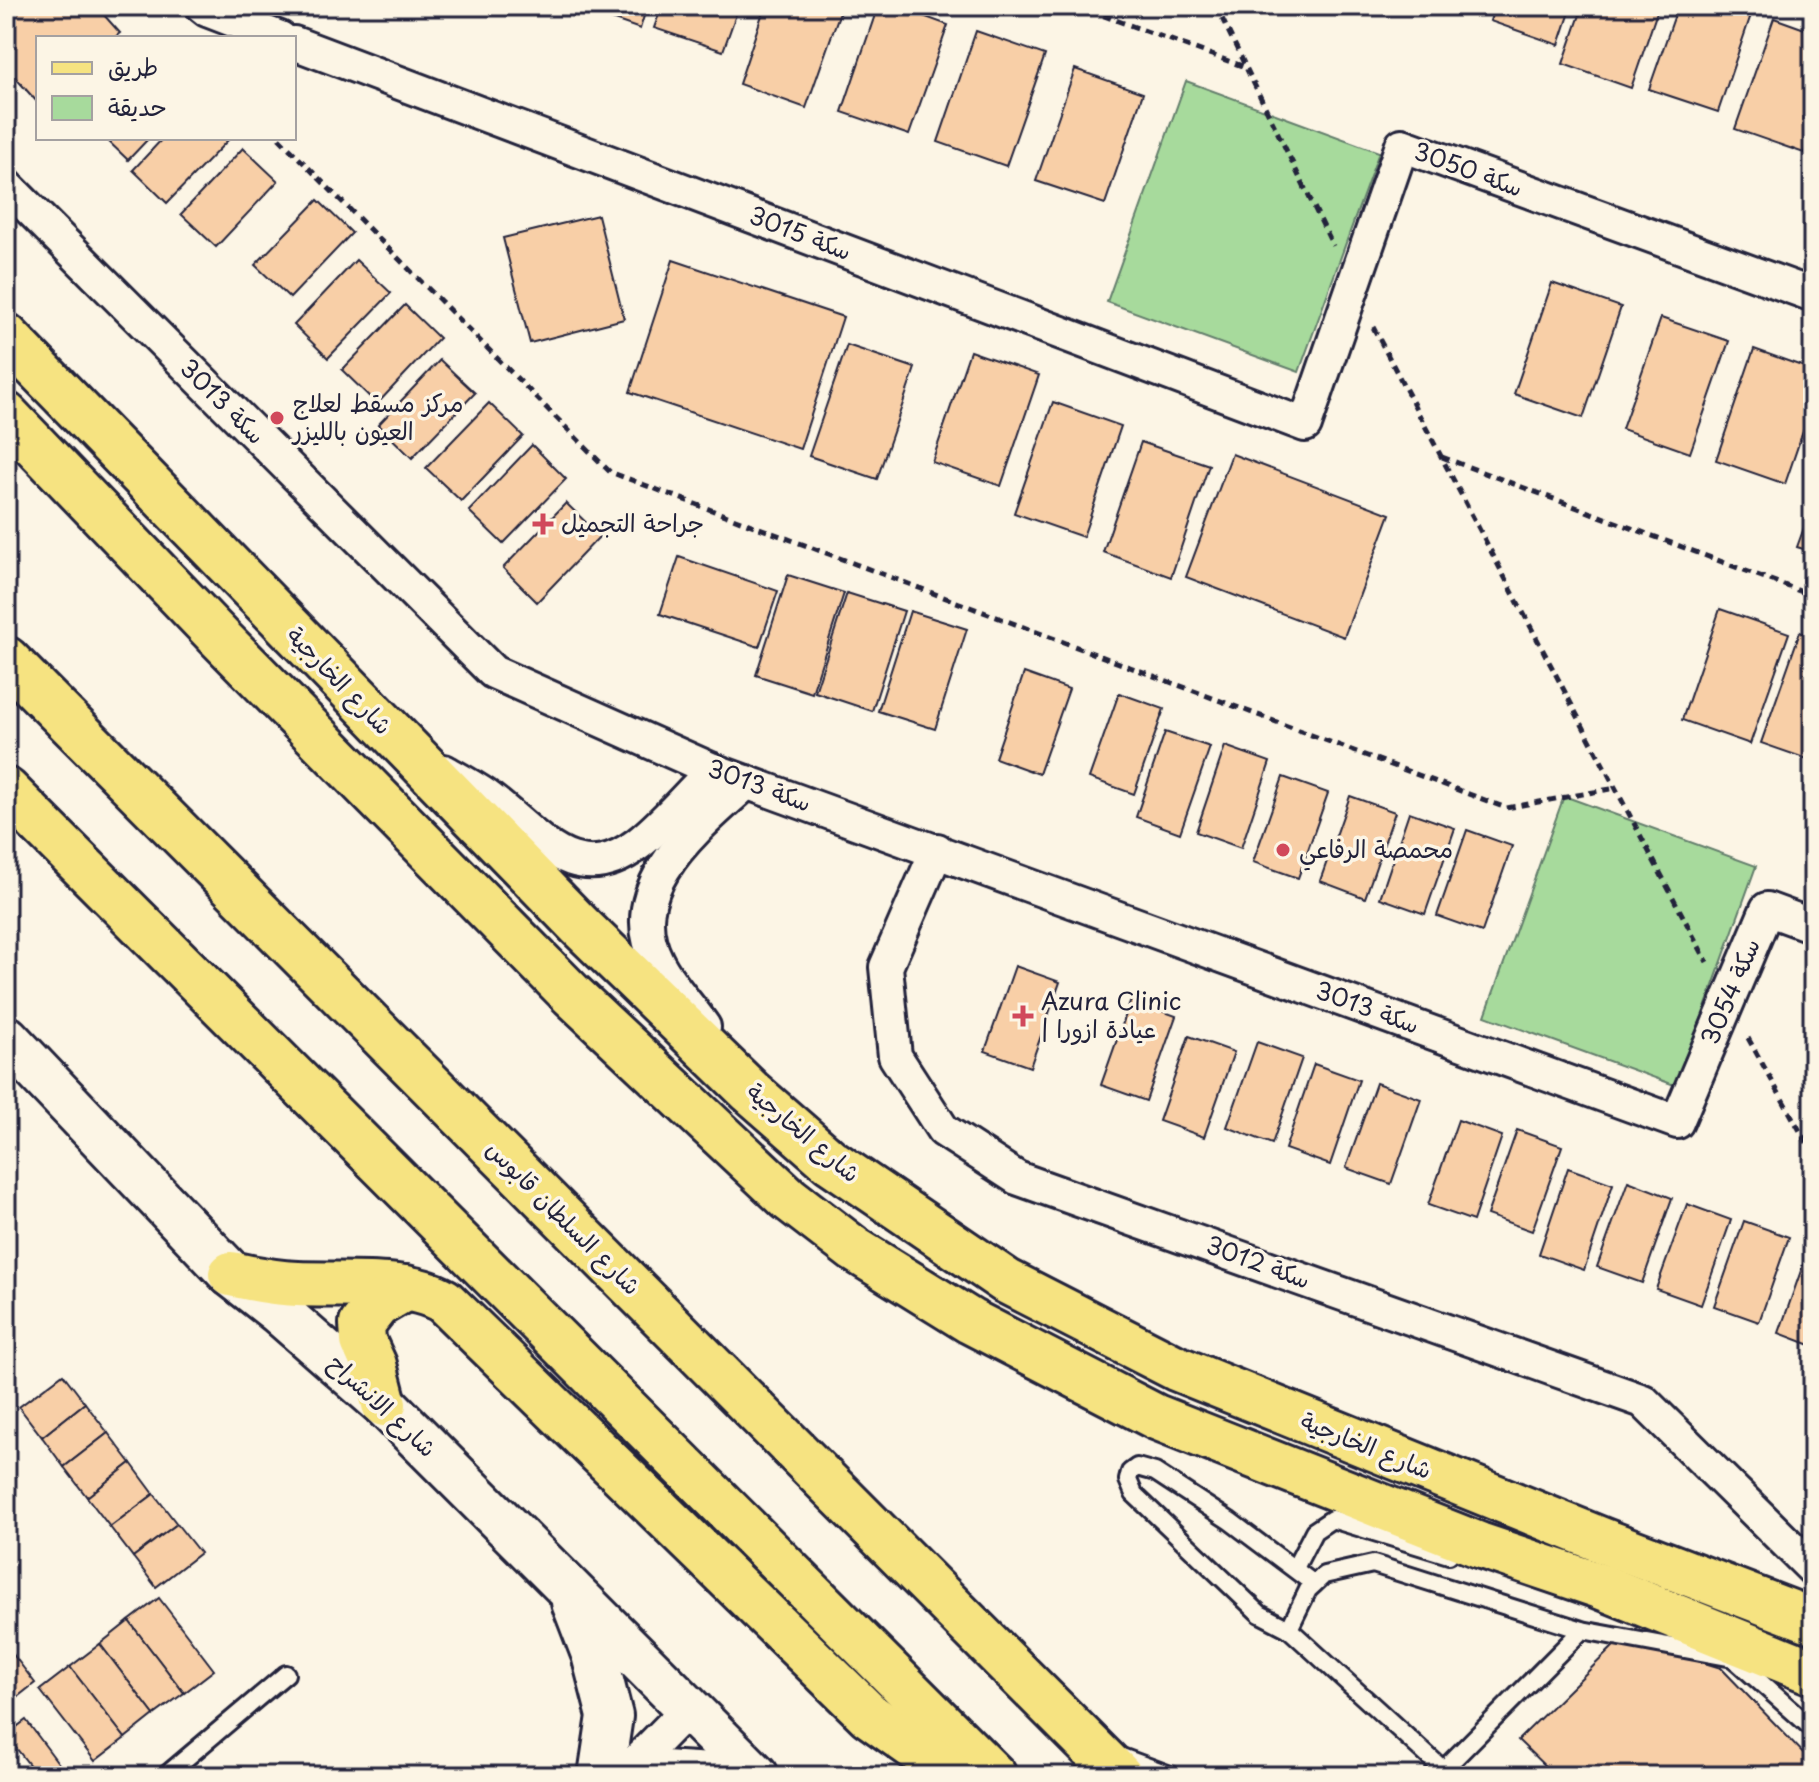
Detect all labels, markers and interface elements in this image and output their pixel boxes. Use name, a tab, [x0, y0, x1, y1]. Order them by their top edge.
legend	[36, 36, 296, 140]
text: طريق	[108, 48, 158, 84]
text: حديقة	[108, 88, 167, 124]
street label: سكة 3050	[1409, 132, 1528, 205]
street label: سكة 3015	[744, 196, 857, 268]
street label: سكة 3013	[172, 350, 274, 452]
place label: مركز مسقط لعلاج العيون بالليزر	[291, 384, 464, 448]
marker: مركز مسقط لعلاج العيون بالليزر	[268, 409, 286, 427]
place label: جراحة التجميل	[561, 504, 704, 540]
marker: جراحة التجميل	[532, 513, 554, 535]
street label: شارع الخارجية	[279, 617, 402, 743]
street label: سكة 3013	[703, 749, 817, 820]
place label: محمصة الرفاعي	[1299, 830, 1453, 871]
marker: محمصة الرفاعي	[1274, 841, 1292, 859]
street label: سكة 3054	[1691, 932, 1768, 1050]
street label: سكة 3013	[1311, 971, 1425, 1042]
place label: Azura Clinic | عيادة ازورا	[1041, 982, 1181, 1046]
marker: Azura Clinic | عيادة ازورا	[1012, 1005, 1034, 1027]
street label: شارع الخارجية	[739, 1073, 869, 1191]
street label: شارع السلطان قابوس	[478, 1131, 650, 1303]
street label: سكة 3012	[1201, 1226, 1316, 1297]
street label: شارع الانشراح	[320, 1345, 446, 1465]
street label: شارع الخارجية	[1295, 1401, 1438, 1488]

